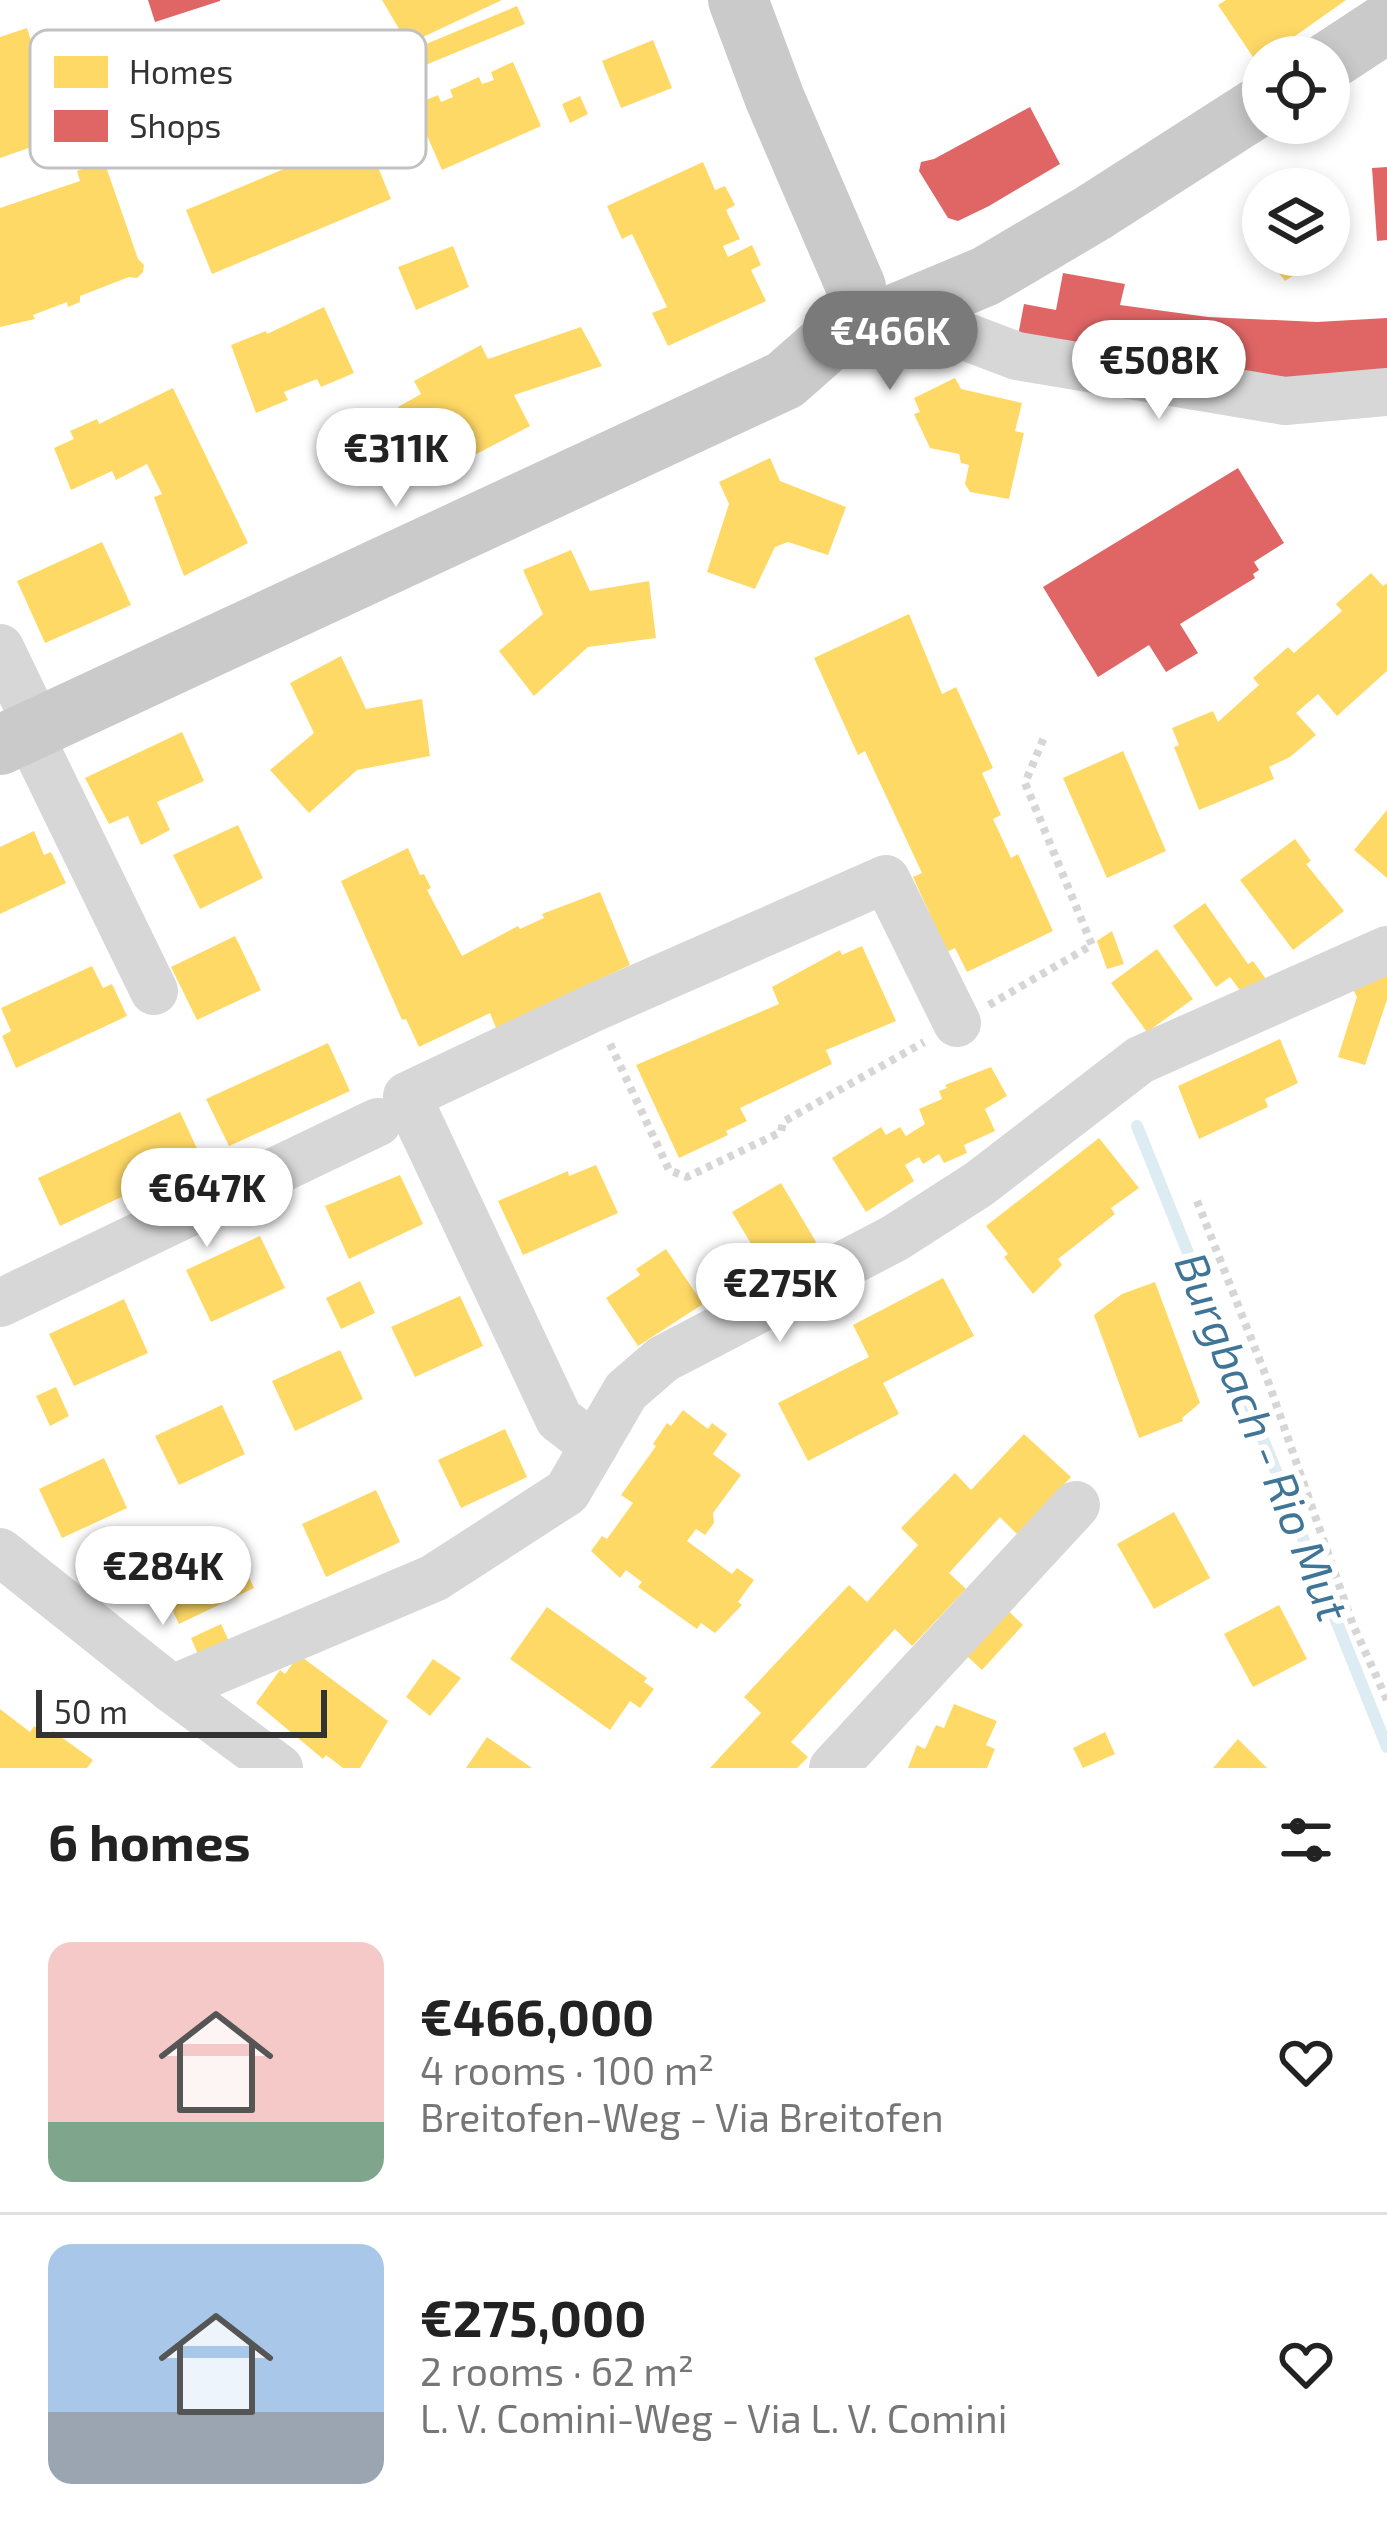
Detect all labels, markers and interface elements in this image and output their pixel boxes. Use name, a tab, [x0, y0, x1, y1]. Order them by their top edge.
legend	[30, 30, 426, 168]
map controls	[1242, 36, 1350, 276]
button: locate	[1242, 36, 1350, 144]
text: Homes	[129, 51, 233, 91]
text: Shops	[129, 105, 221, 145]
button: layers	[1242, 168, 1350, 276]
pin: €466K	[806, 291, 974, 393]
text: €466K	[830, 306, 950, 353]
pin: €508K	[1075, 320, 1243, 422]
text: €508K	[1099, 335, 1219, 382]
pin: €311K	[312, 408, 480, 510]
text: €311K	[343, 423, 449, 470]
pin: €647K	[123, 1148, 291, 1250]
text: €647K	[148, 1163, 266, 1210]
pin: €275K	[696, 1243, 864, 1345]
water label: Burgbach - Rio Mut	[1165, 1244, 1363, 1629]
text: €275K	[723, 1258, 837, 1305]
pin: €284K	[79, 1526, 247, 1628]
text: €284K	[102, 1541, 224, 1588]
scale bar	[36, 1684, 327, 1737]
text: 50 m	[54, 1691, 128, 1731]
icon: filters	[1273, 1807, 1339, 1873]
text: 6 homes	[48, 1810, 251, 1871]
text: €466,000	[420, 1985, 654, 2046]
icon: home	[144, 1990, 288, 2134]
icon: heart	[1273, 2029, 1339, 2095]
text: 4 rooms · 100 m²	[420, 2046, 714, 2093]
text: Breitofen-Weg - Via Breitofen	[420, 2093, 944, 2140]
text: €275,000	[420, 2286, 646, 2347]
icon: home	[144, 2292, 288, 2436]
icon: heart	[1273, 2331, 1339, 2397]
text: 2 rooms · 62 m²	[420, 2347, 694, 2394]
text: L. V. Comini-Weg - Via L. V. Comini	[420, 2394, 1007, 2441]

